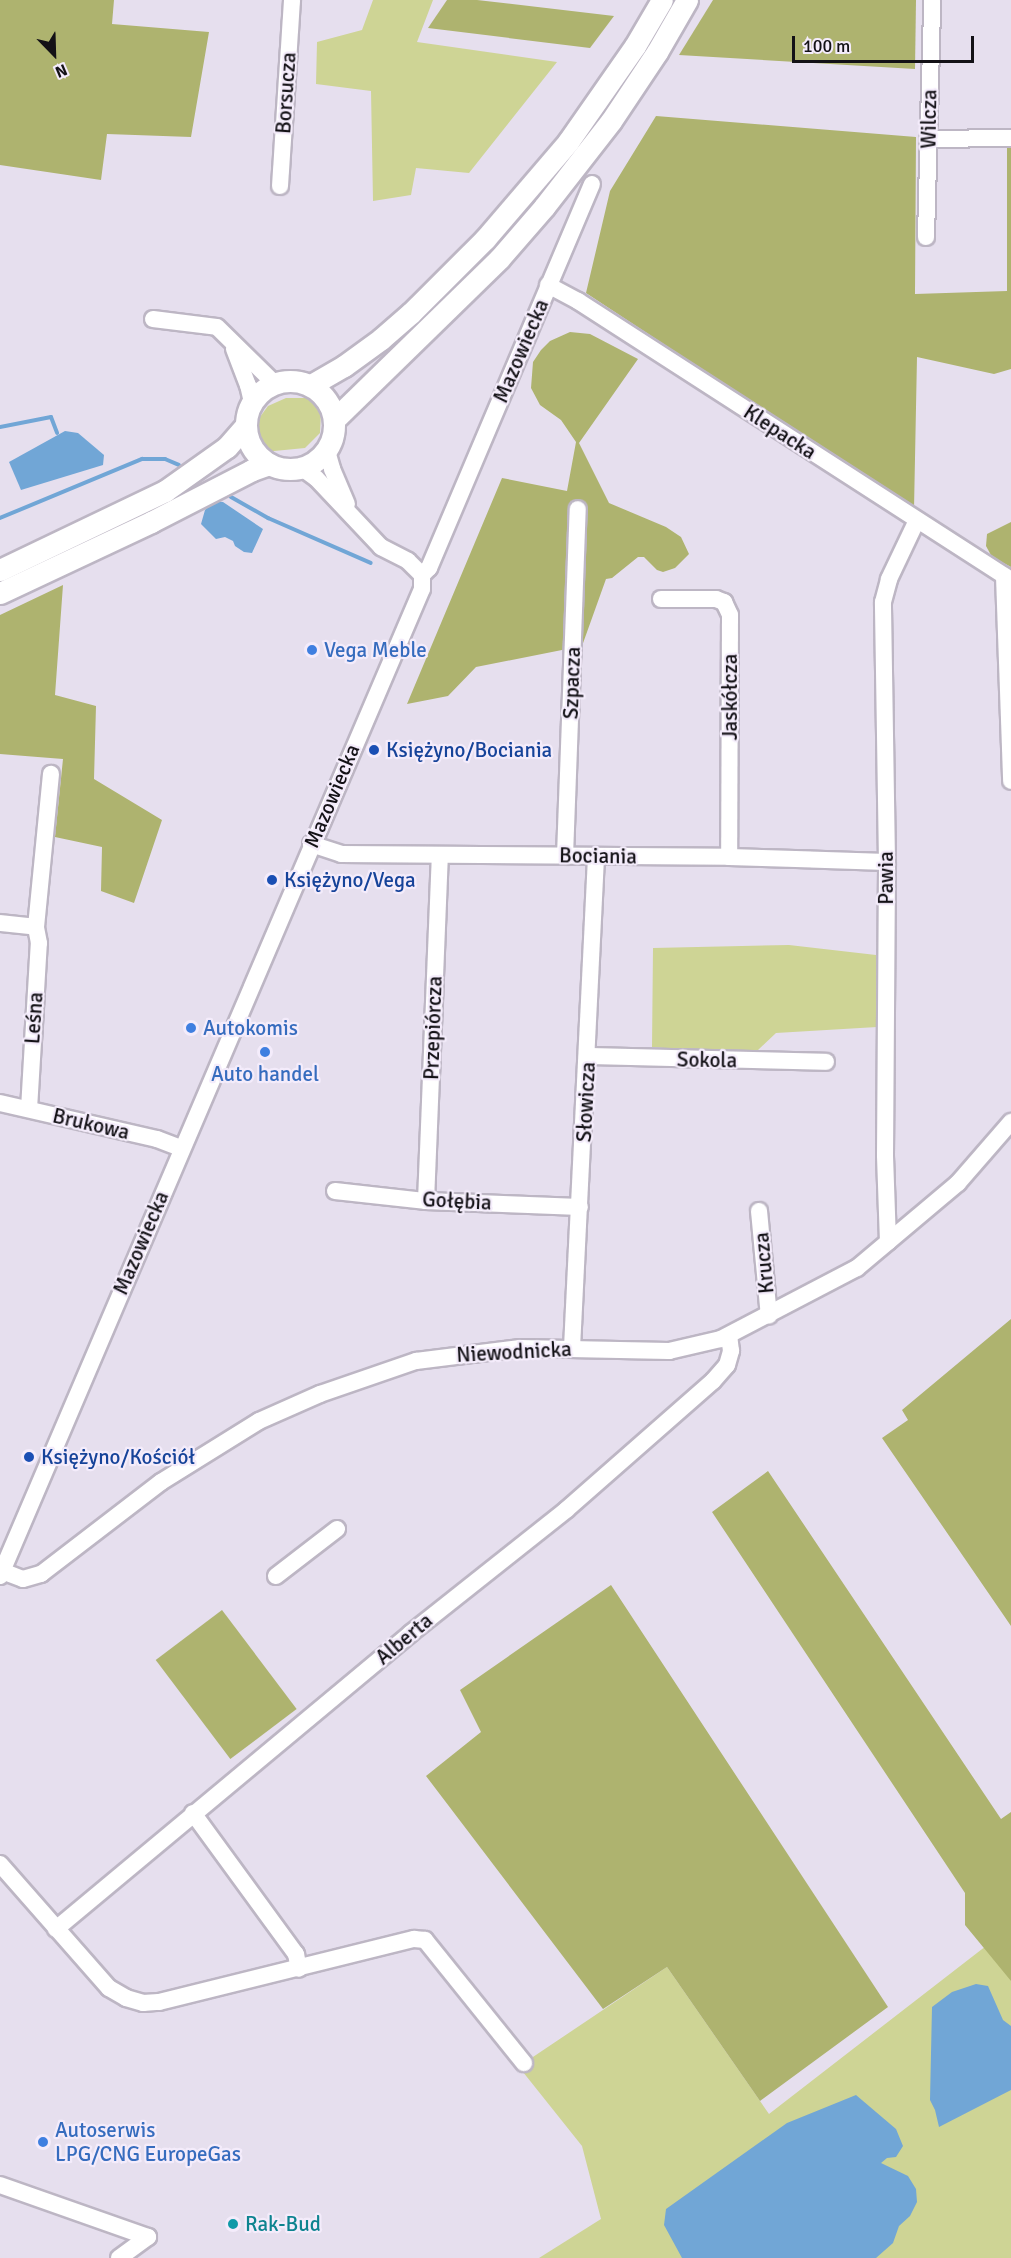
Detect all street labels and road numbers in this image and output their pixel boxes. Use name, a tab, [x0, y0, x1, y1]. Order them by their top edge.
street label: Borsucza	[271, 51, 301, 135]
street label: Wilcza	[916, 89, 942, 149]
street label: Mazowiecka	[488, 295, 554, 407]
street label: Klepacka	[739, 399, 821, 465]
street label: Szpacza	[558, 646, 586, 720]
street label: Jaskółcza	[717, 654, 743, 740]
street label: Mazowiecka	[299, 740, 365, 852]
street label: Bociania	[559, 843, 637, 869]
street label: Pawia	[873, 851, 899, 905]
street label: Przepiórcza	[419, 976, 447, 1080]
street label: Leśna	[20, 991, 48, 1045]
street label: Sokola	[677, 1047, 737, 1073]
street label: Słowicza	[571, 1061, 601, 1143]
street label: Brukowa	[50, 1103, 132, 1145]
street label: Mazowiecka	[108, 1187, 174, 1299]
street label: Gołębia	[422, 1187, 492, 1215]
street label: Krucza	[749, 1231, 779, 1295]
street label: Niewodnicka	[456, 1336, 572, 1368]
street label: Alberta	[370, 1608, 438, 1670]

